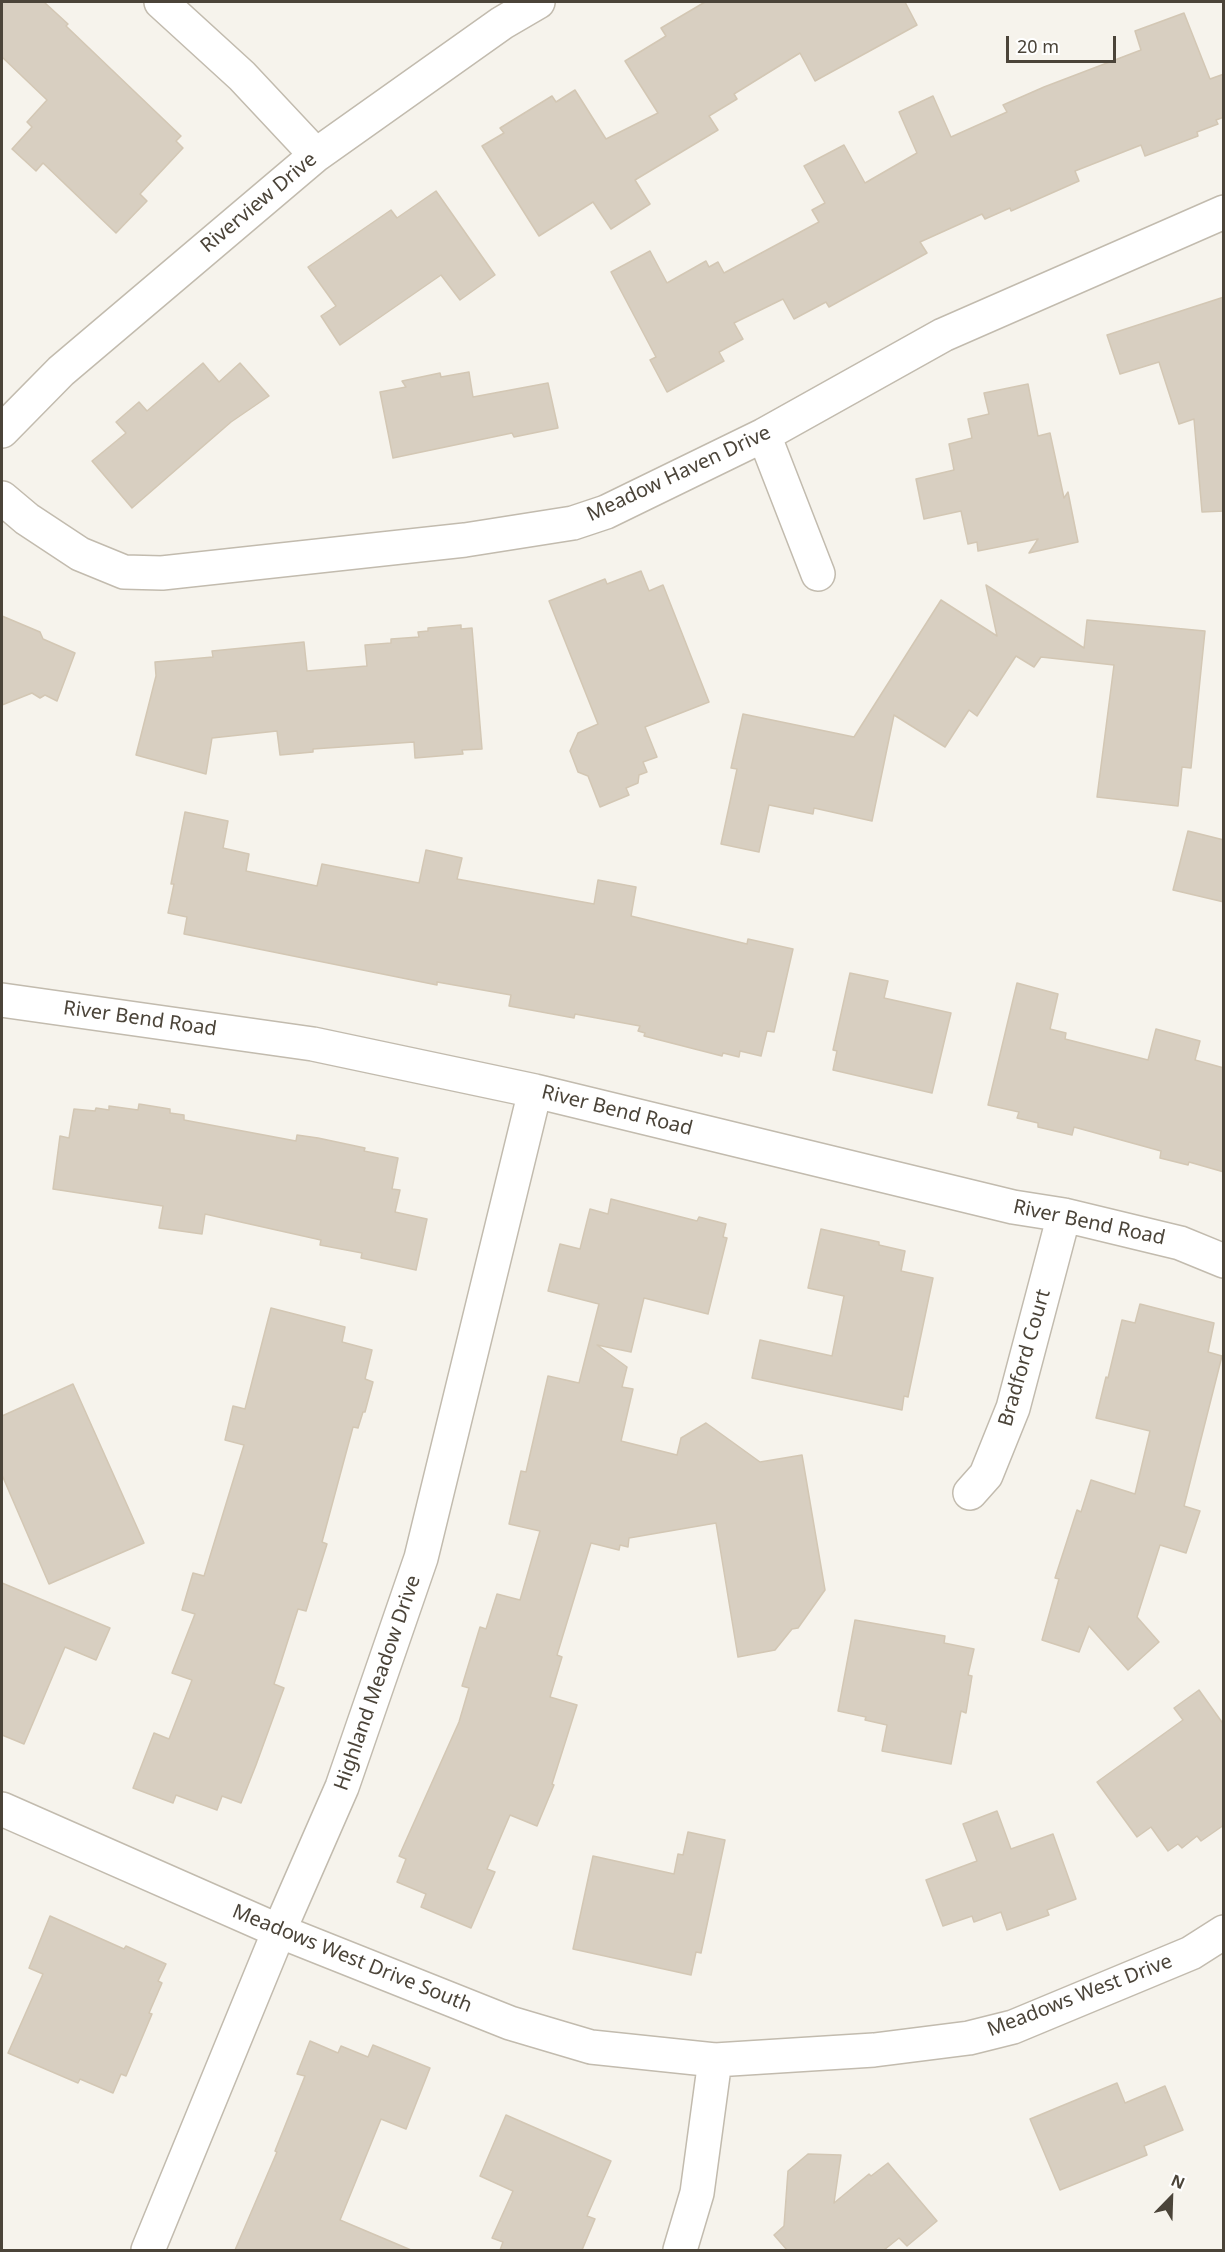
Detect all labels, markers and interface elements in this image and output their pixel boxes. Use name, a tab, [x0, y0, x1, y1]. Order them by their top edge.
scale bar	[1009, 24, 1118, 62]
text: 20 m	[1017, 34, 1059, 58]
street label: Riverview Drive	[196, 148, 322, 258]
street label: Meadow Haven Drive	[583, 421, 775, 527]
street label: River Bend Road	[62, 996, 218, 1042]
street label: River Bend Road	[539, 1081, 695, 1141]
street label: River Bend Road	[1011, 1195, 1167, 1251]
street label: Bradford Court	[994, 1287, 1056, 1429]
street label: Highland Meadow Drive	[330, 1572, 426, 1794]
street label: Meadows West Drive South	[229, 1900, 475, 2018]
street label: Meadows West Drive	[984, 1950, 1176, 2042]
north arrow	[1141, 2168, 1201, 2228]
text: N	[1168, 2169, 1188, 2194]

